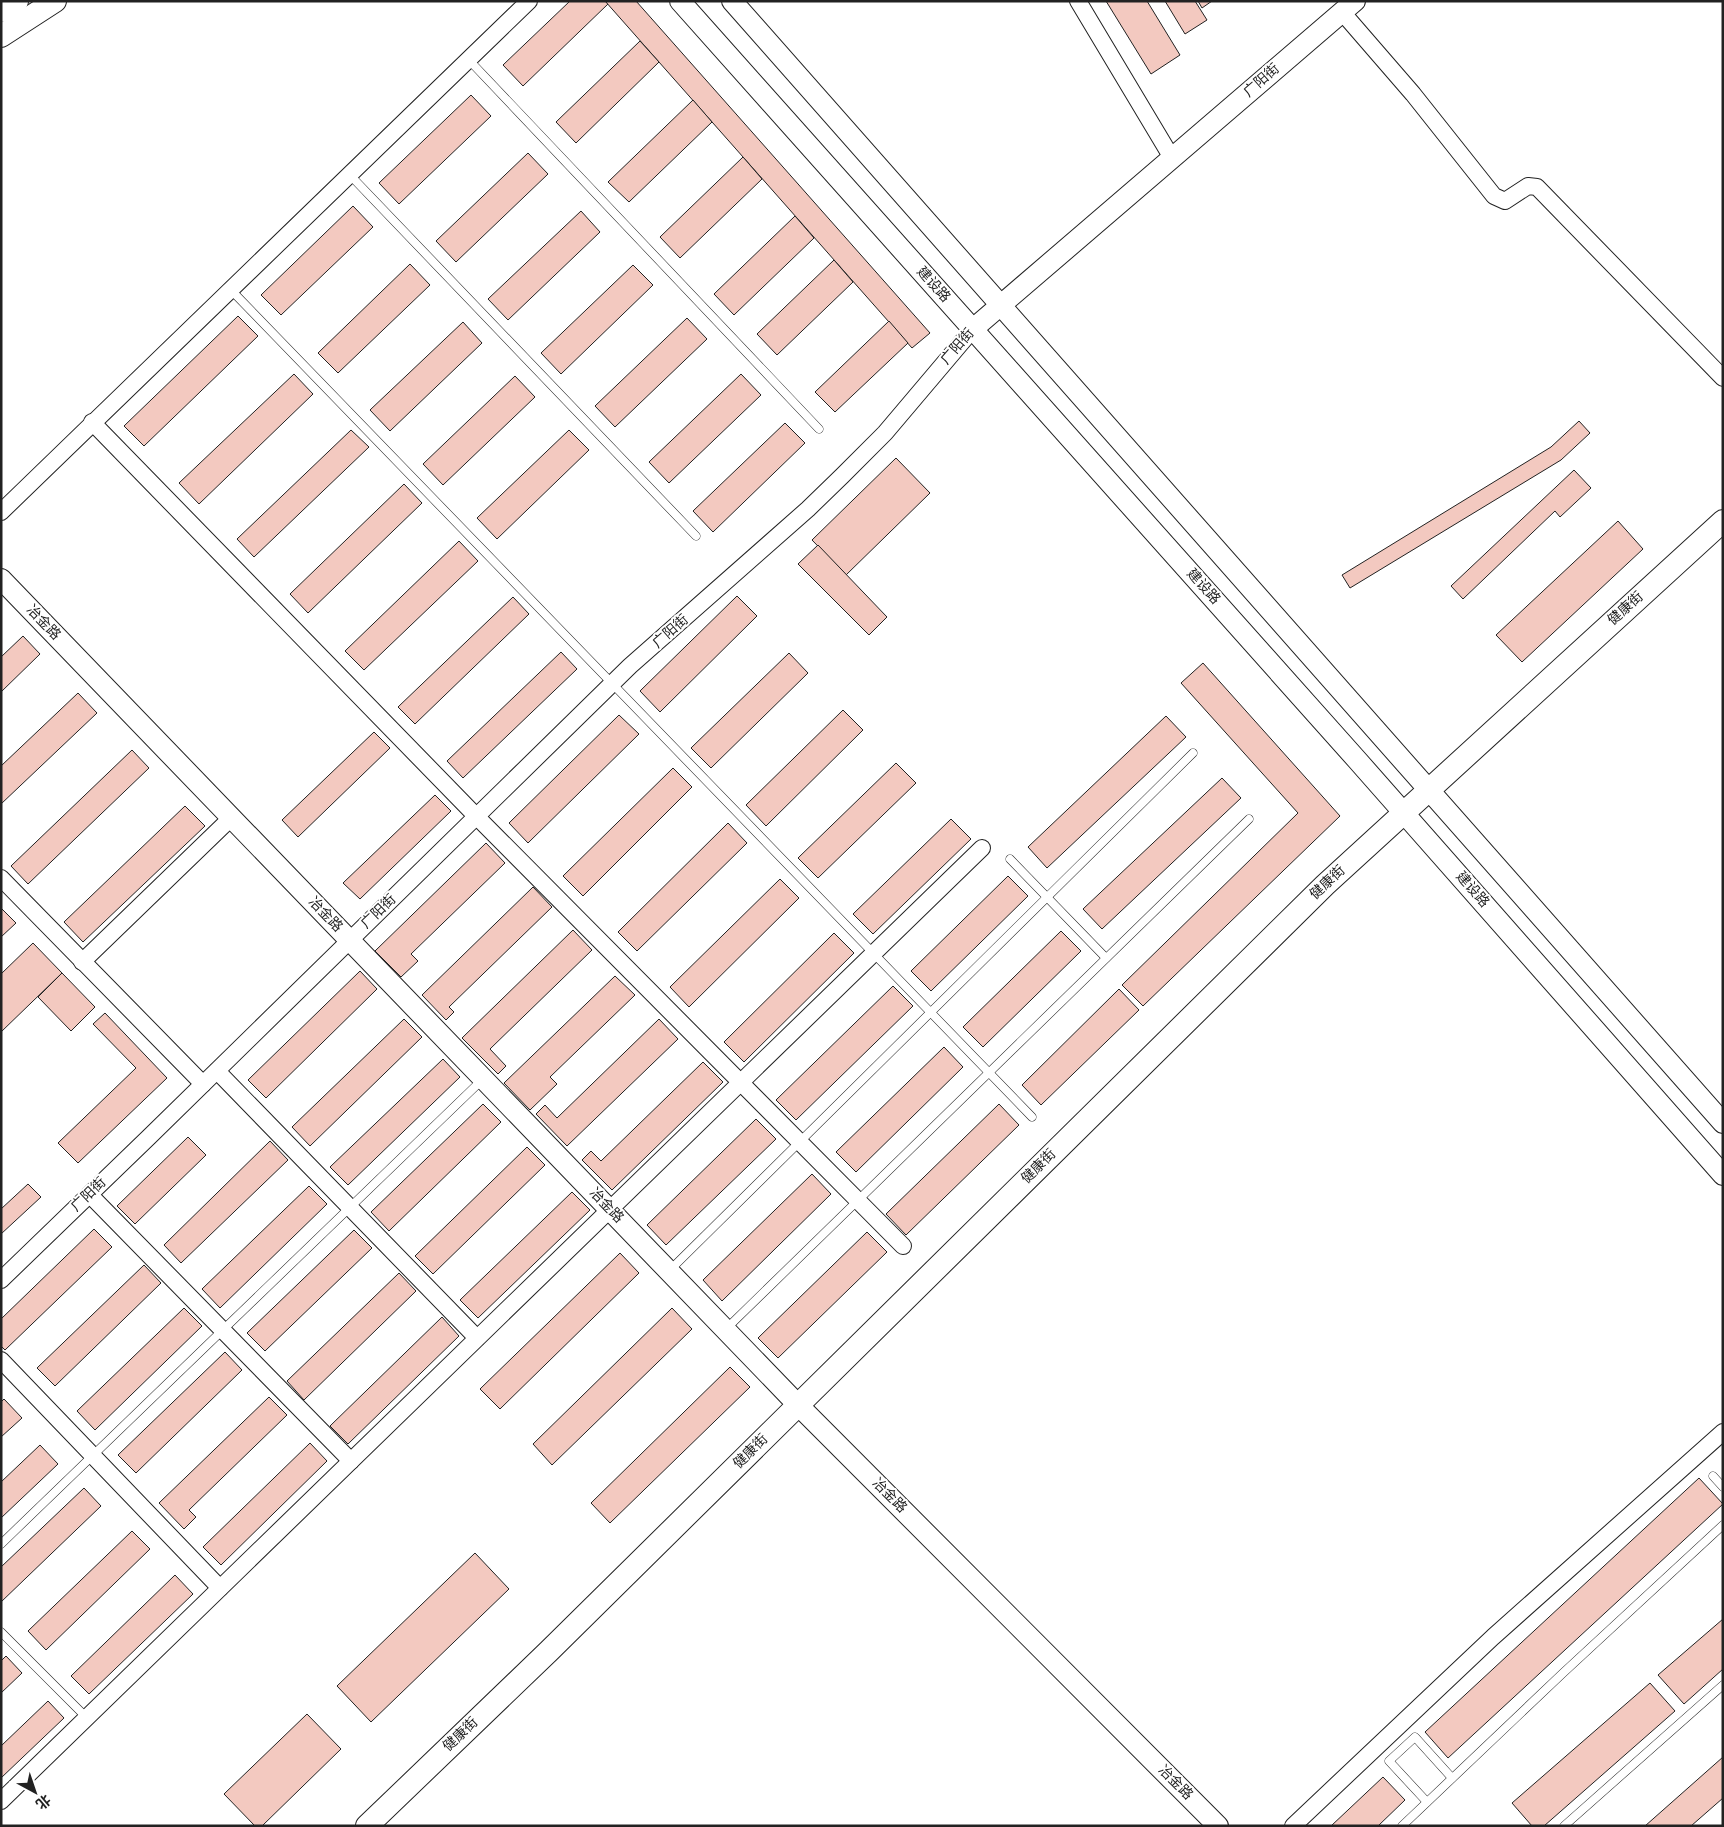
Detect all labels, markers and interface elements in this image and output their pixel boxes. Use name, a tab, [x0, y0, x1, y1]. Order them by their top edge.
street label: 广阳街	[1241, 61, 1283, 101]
street label: 建设路	[913, 264, 953, 306]
street label: 广阳街	[938, 326, 978, 368]
street label: 建设路	[1183, 566, 1223, 608]
street label: 健康街	[1604, 588, 1647, 629]
street label: 冶金路	[22, 602, 64, 644]
street label: 广阳街	[650, 612, 692, 652]
street label: 健康街	[1306, 862, 1349, 904]
street label: 建设路	[1452, 869, 1492, 911]
street label: 广阳街	[358, 891, 400, 933]
street label: 冶金路	[304, 894, 346, 936]
street label: 健康街	[1017, 1145, 1060, 1188]
street label: 广阳街	[68, 1174, 110, 1216]
street label: 冶金路	[585, 1185, 627, 1227]
street label: 健康街	[729, 1430, 772, 1473]
street label: 冶金路	[868, 1475, 910, 1517]
street label: 健康街	[439, 1714, 482, 1756]
street label: 冶金路	[1154, 1762, 1196, 1804]
north arrow	[10, 1767, 60, 1817]
text: 北	[32, 1790, 53, 1812]

